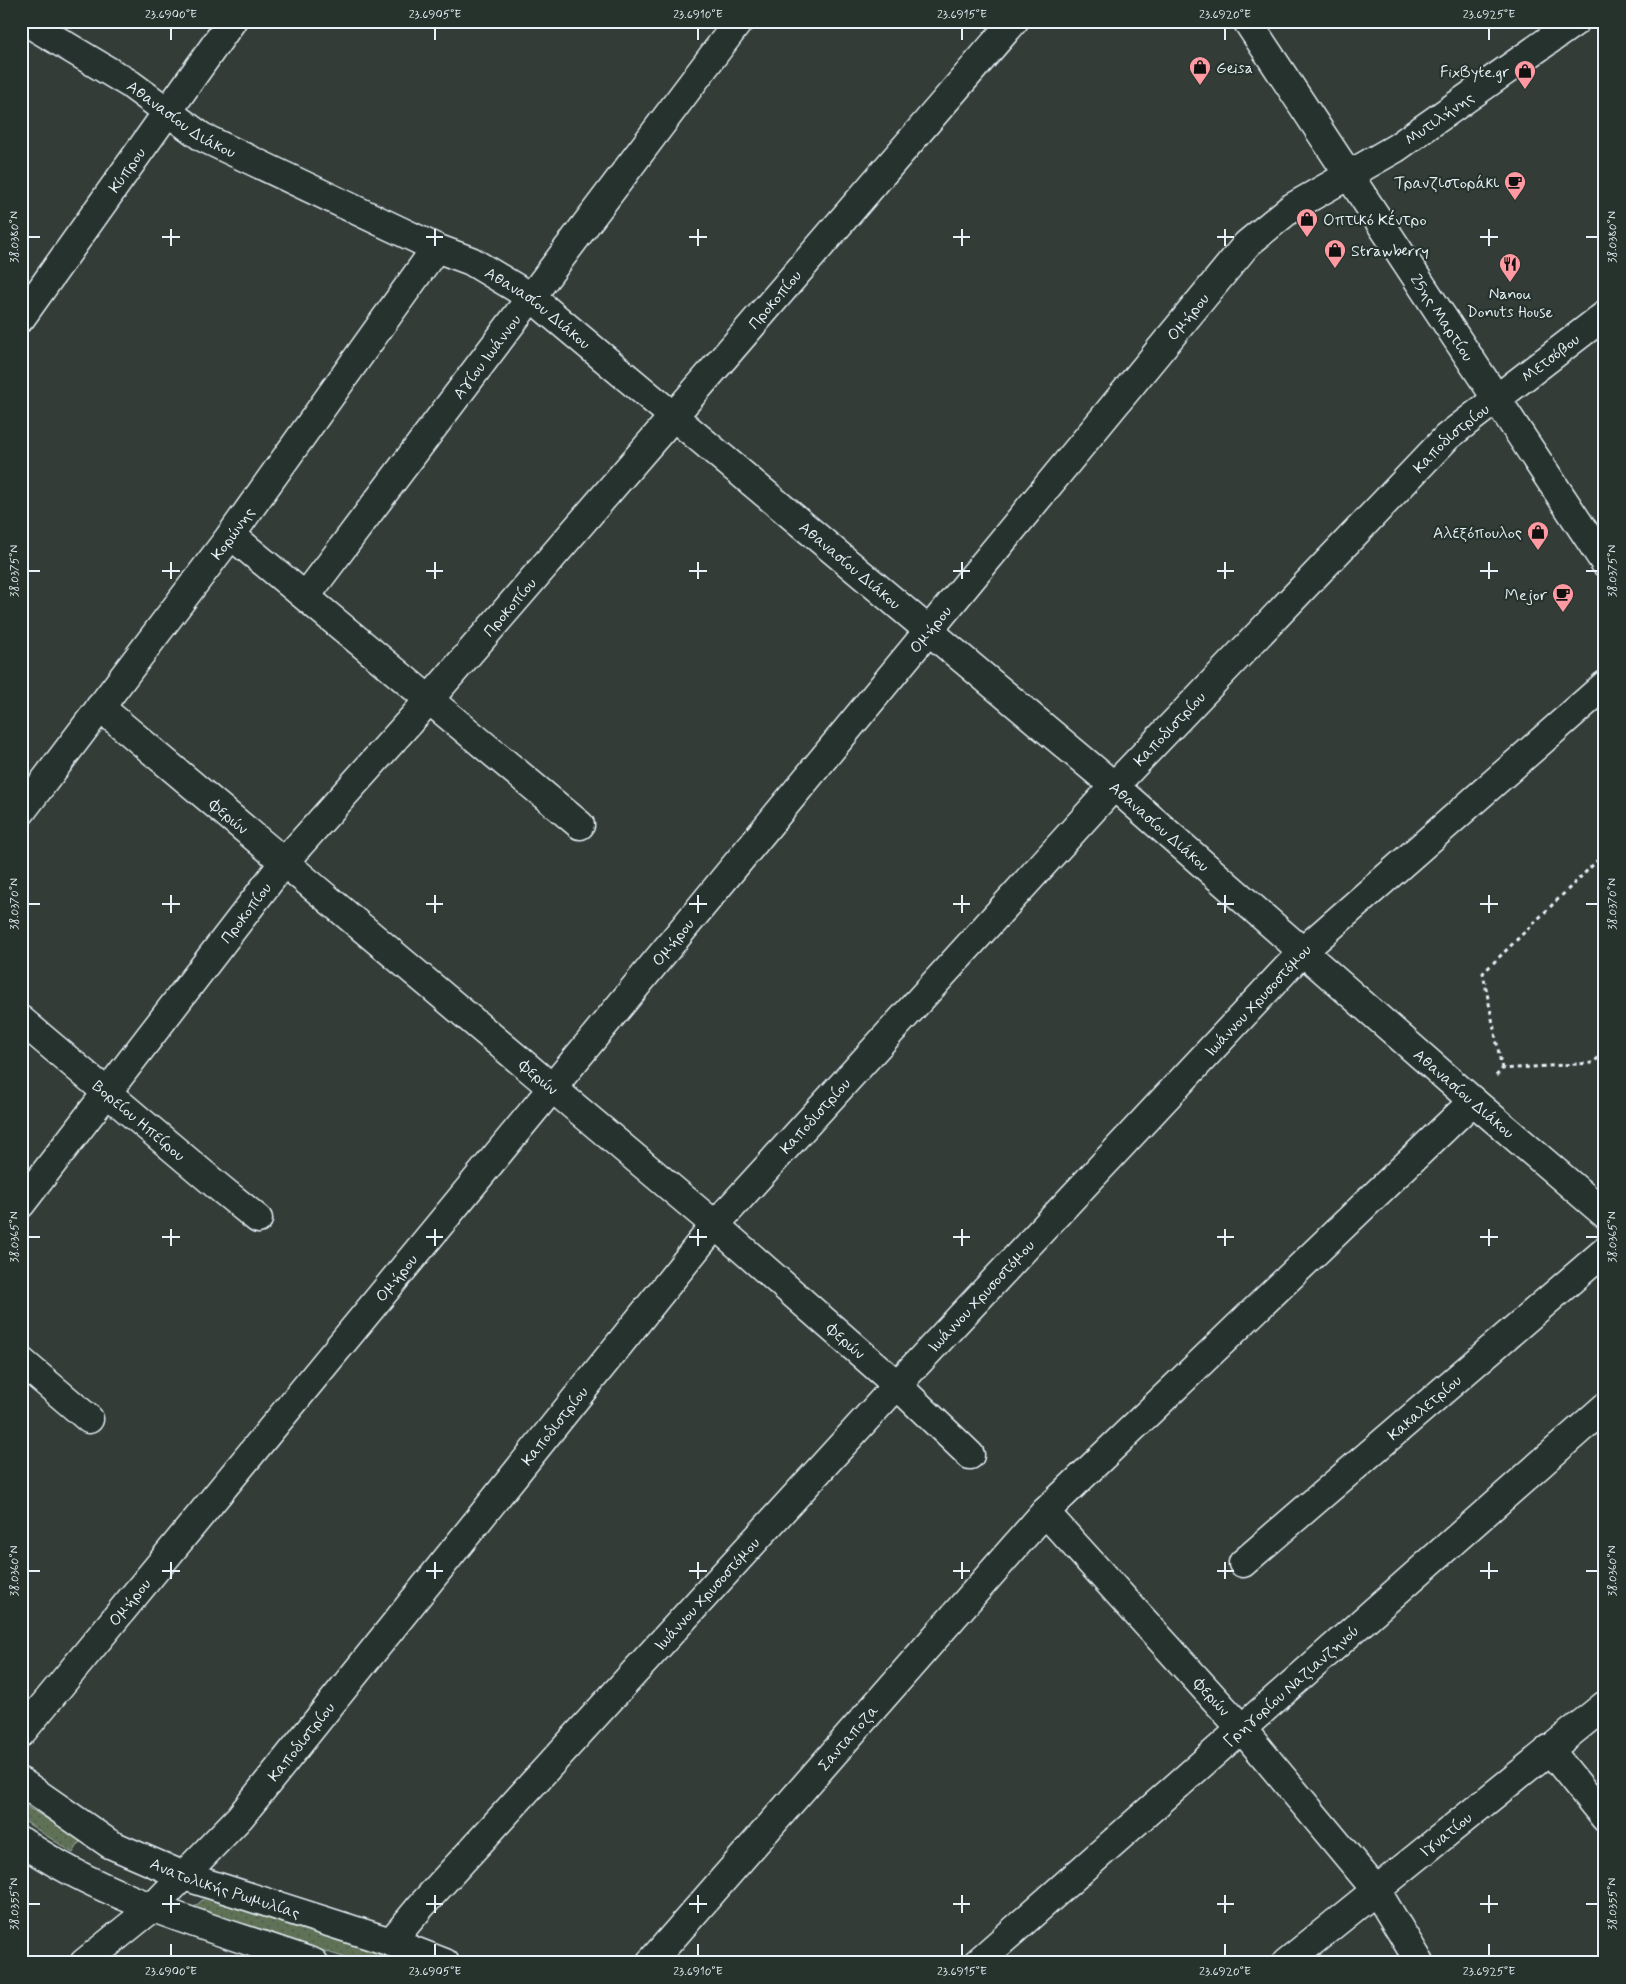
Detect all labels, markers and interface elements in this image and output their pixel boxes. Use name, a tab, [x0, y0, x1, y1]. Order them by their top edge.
text: 23.6900°E	[145, 7, 197, 23]
text: 23.6905°E	[409, 7, 461, 23]
text: 23.6910°E	[673, 7, 723, 23]
text: 23.6915°E	[937, 7, 987, 23]
text: 23.6920°E	[1199, 7, 1251, 23]
text: 23.6925°E	[1463, 7, 1515, 23]
shop icon: Geisa	[1188, 55, 1212, 86]
place label: Geisa	[1216, 58, 1253, 79]
shop icon: FixByte.gr	[1513, 59, 1537, 90]
place label: FixByte.gr	[1440, 62, 1509, 83]
street label: Αθανασίου Διάκου	[122, 76, 239, 164]
street label: Μυτιλήνης	[1401, 87, 1478, 151]
street label: Κύπρου	[104, 144, 151, 197]
cafe icon: Τρανζιστοράκι	[1503, 170, 1527, 201]
place label: Τρανζιστοράκι	[1394, 173, 1499, 194]
shop icon: Οπτικό Κέντρο	[1295, 207, 1319, 238]
place label: Οπτικό Κέντρο	[1323, 209, 1427, 231]
text: 38.0380°N	[7, 211, 23, 263]
text: 38.0380°N	[1605, 211, 1621, 263]
shop icon: Strawberry	[1323, 238, 1347, 269]
place label: Strawberry	[1351, 241, 1429, 262]
restaurant icon: Nanou Donuts House	[1498, 252, 1522, 283]
street label: Αθανασίου Διάκου	[481, 263, 594, 355]
street label: Προκοπίου	[744, 266, 807, 334]
street label: 25ης Μαρτίου	[1405, 270, 1478, 366]
place label: Nanou Donuts House	[1467, 284, 1554, 323]
street label: Ομήρου	[1163, 289, 1214, 346]
street label: Αγίου Ιωάννου	[449, 311, 526, 404]
street label: Μετσόβου	[1518, 329, 1584, 388]
street label: Καποδιστρίου	[1409, 399, 1494, 478]
street label: Κορώνης	[207, 503, 260, 565]
street label: Αθανασίου Διάκου	[794, 517, 905, 615]
shop icon: Αλεξόπουλος	[1526, 520, 1550, 551]
place label: Αλεξόπουλος	[1433, 523, 1522, 544]
text: 38.0375°N	[7, 545, 23, 597]
text: 38.0375°N	[1605, 545, 1621, 597]
street label: Προκοπίου	[479, 574, 542, 642]
cafe icon: Mejor	[1551, 582, 1575, 613]
place label: Mejor	[1505, 585, 1548, 606]
street label: Ομήρου	[905, 602, 957, 658]
street label: Καποδιστρίου	[1129, 687, 1211, 771]
street label: Αθανασίου Διάκου	[1104, 778, 1213, 877]
street label: Φερών	[204, 794, 252, 840]
text: 38.0370°N	[7, 878, 23, 930]
street label: Προκοπίου	[216, 878, 277, 948]
text: 38.0370°N	[1605, 878, 1621, 930]
street label: Ομήρου	[648, 914, 700, 971]
street label: Ιωάννου Χρυσοστόμου	[1200, 940, 1316, 1062]
street label: Αθανασίου Διάκου	[1409, 1045, 1518, 1144]
street label: Φερών	[513, 1055, 562, 1100]
street label: Καποδιστρίου	[776, 1074, 856, 1159]
street label: Βορείου Ηπείρου	[88, 1076, 189, 1166]
text: 38.0365°N	[7, 1211, 23, 1263]
text: 38.0365°N	[1605, 1211, 1621, 1263]
street label: Ιωάννου Χρυσοστόμου	[924, 1236, 1040, 1358]
street label: Ομήρου	[371, 1250, 423, 1307]
street label: Φερών	[821, 1318, 869, 1364]
street label: Κακαλετρίου	[1384, 1370, 1466, 1446]
street label: Καποδιστρίου	[517, 1382, 594, 1470]
street label: Ιωάννου Χρυσοστόμου	[650, 1533, 765, 1656]
text: 38.0360°N	[7, 1545, 23, 1597]
text: 38.0360°N	[1605, 1545, 1621, 1597]
street label: Ομήρου	[104, 1574, 156, 1631]
street label: Γρηγορίου Ναζιανζηνού	[1219, 1621, 1364, 1752]
street label: Φερών	[1188, 1673, 1234, 1721]
street label: Καποδιστρίου	[264, 1698, 340, 1786]
street label: Σανταποζα	[814, 1701, 884, 1776]
street label: Ιγνατίου	[1416, 1808, 1477, 1863]
street label: Ανατολικής Ρωμυλίας	[147, 1854, 302, 1924]
text: 38.0355°N	[7, 1878, 23, 1930]
text: 38.0355°N	[1605, 1878, 1621, 1930]
text: 23.6900°E	[145, 1964, 197, 1980]
text: 23.6905°E	[409, 1964, 461, 1980]
text: 23.6910°E	[673, 1964, 723, 1980]
text: 23.6915°E	[937, 1964, 987, 1980]
text: 23.6920°E	[1199, 1964, 1251, 1980]
text: 23.6925°E	[1463, 1964, 1515, 1980]

